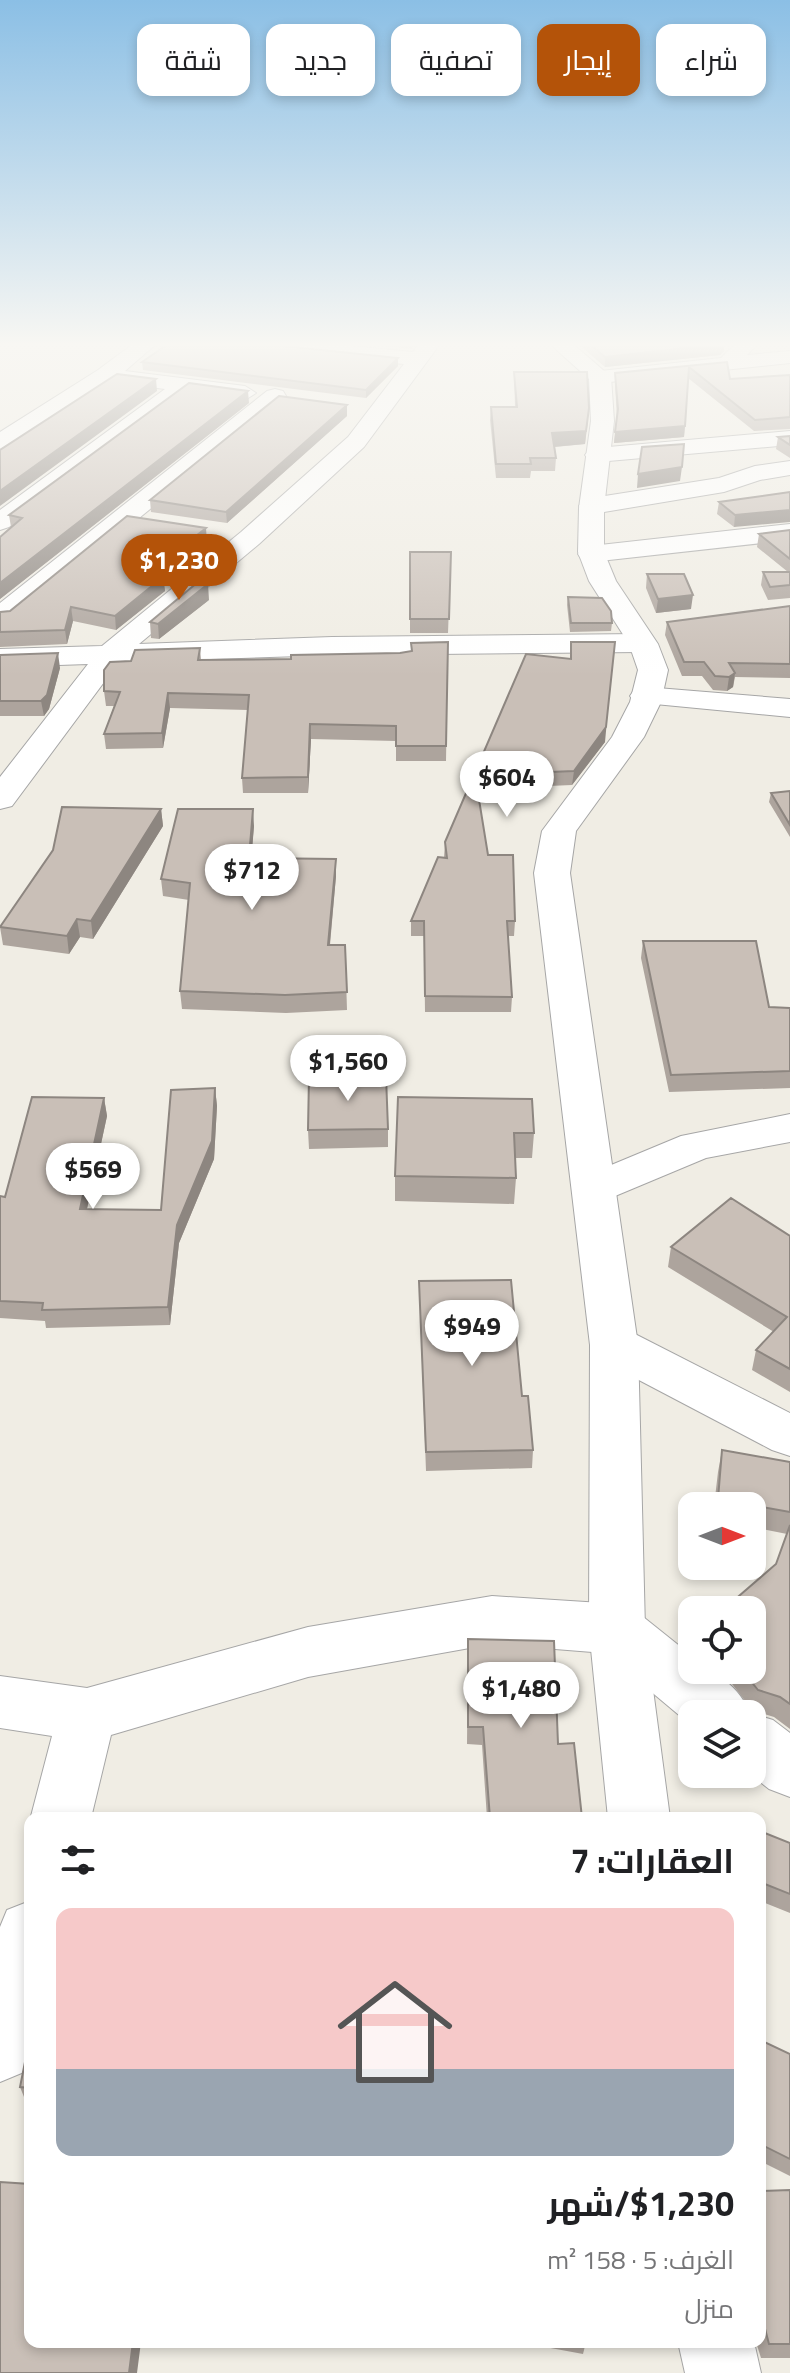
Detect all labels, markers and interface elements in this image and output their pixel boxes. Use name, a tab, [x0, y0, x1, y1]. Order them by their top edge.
chip: شقة	[137, 24, 250, 96]
chip: جديد	[266, 24, 375, 96]
chip: تصفية	[391, 24, 521, 96]
chip: إيجار	[537, 24, 640, 96]
chip: شراء	[656, 24, 766, 96]
pin: $1,230	[114, 534, 244, 602]
text: $1,230	[139, 540, 219, 579]
pin: $604	[460, 751, 554, 819]
text: $604	[478, 757, 536, 796]
pin: $712	[205, 844, 299, 912]
text: $712	[223, 850, 281, 889]
pin: $1,560	[283, 1035, 413, 1103]
text: $1,560	[308, 1041, 388, 1080]
pin: $569	[46, 1143, 140, 1211]
text: $569	[64, 1149, 122, 1188]
pin: $949	[425, 1300, 519, 1368]
text: $949	[443, 1306, 501, 1345]
north arrow	[678, 1492, 766, 1580]
map controls	[678, 1492, 766, 1788]
button: locate	[678, 1596, 766, 1684]
pin: $1,480	[456, 1662, 586, 1730]
text: $1,480	[481, 1668, 561, 1707]
button: layers	[678, 1700, 766, 1788]
text: العقارات: 7	[570, 1834, 734, 1886]
icon: filters	[56, 1838, 100, 1882]
icon: home	[323, 1960, 467, 2104]
text: $1,230/شهر	[547, 2177, 734, 2229]
text: الغرف: 5 · 158 m²	[547, 2240, 734, 2279]
text: منزل	[685, 2289, 734, 2328]

